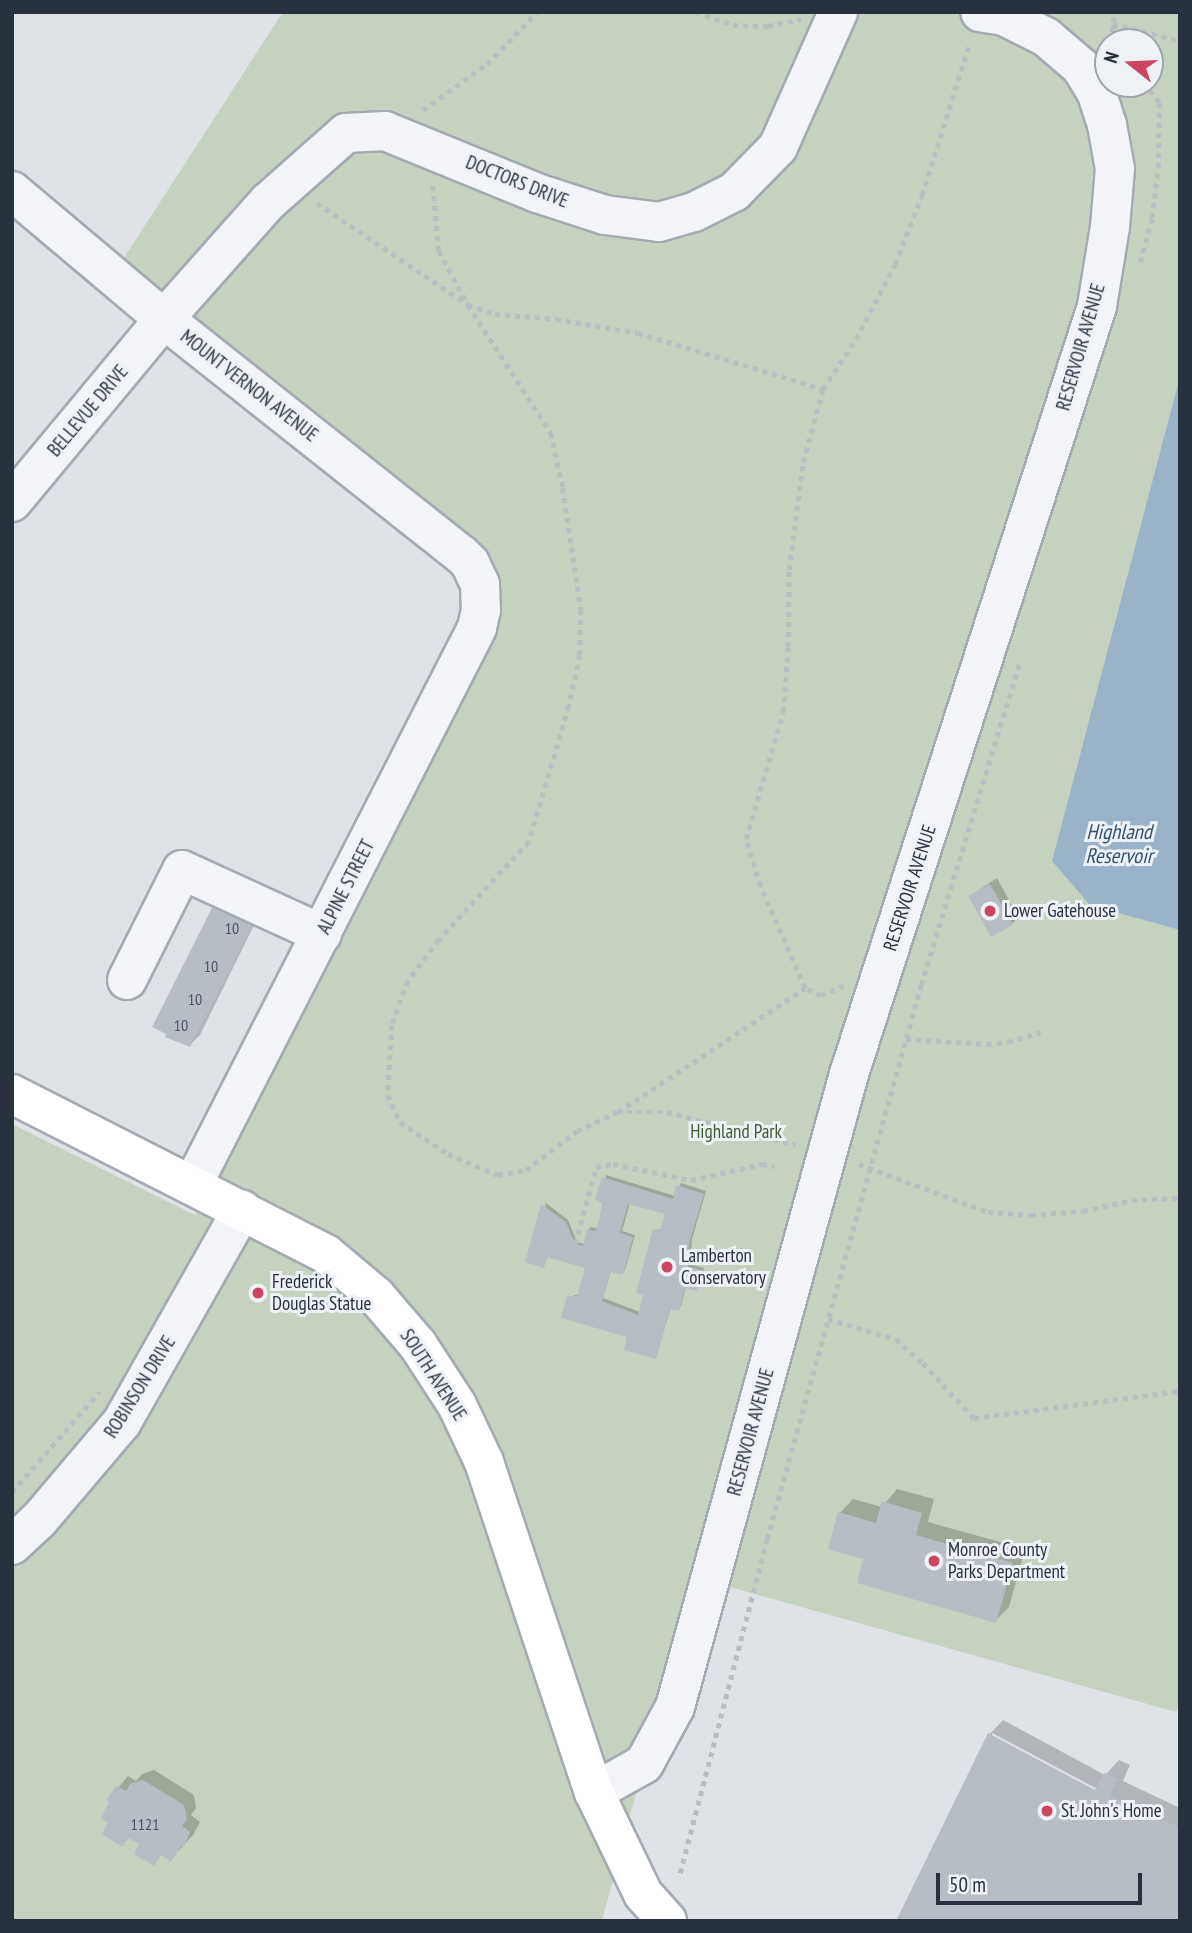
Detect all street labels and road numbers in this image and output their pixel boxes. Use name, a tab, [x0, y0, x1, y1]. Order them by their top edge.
street label: DOCTORS DRIVE	[462, 151, 572, 213]
street label: RESERVOIR AVENUE	[1052, 281, 1110, 413]
street label: MOUNT VERNON AVENUE	[175, 325, 323, 447]
street label: BELLEVUE DRIVE	[43, 361, 133, 461]
street label: RESERVOIR AVENUE	[879, 822, 941, 954]
street label: ALPINE STREET	[313, 836, 379, 938]
street label: SOUTH AVENUE	[395, 1325, 471, 1425]
street label: ROBINSON DRIVE	[100, 1332, 180, 1442]
street label: RESERVOIR AVENUE	[723, 1365, 779, 1499]

